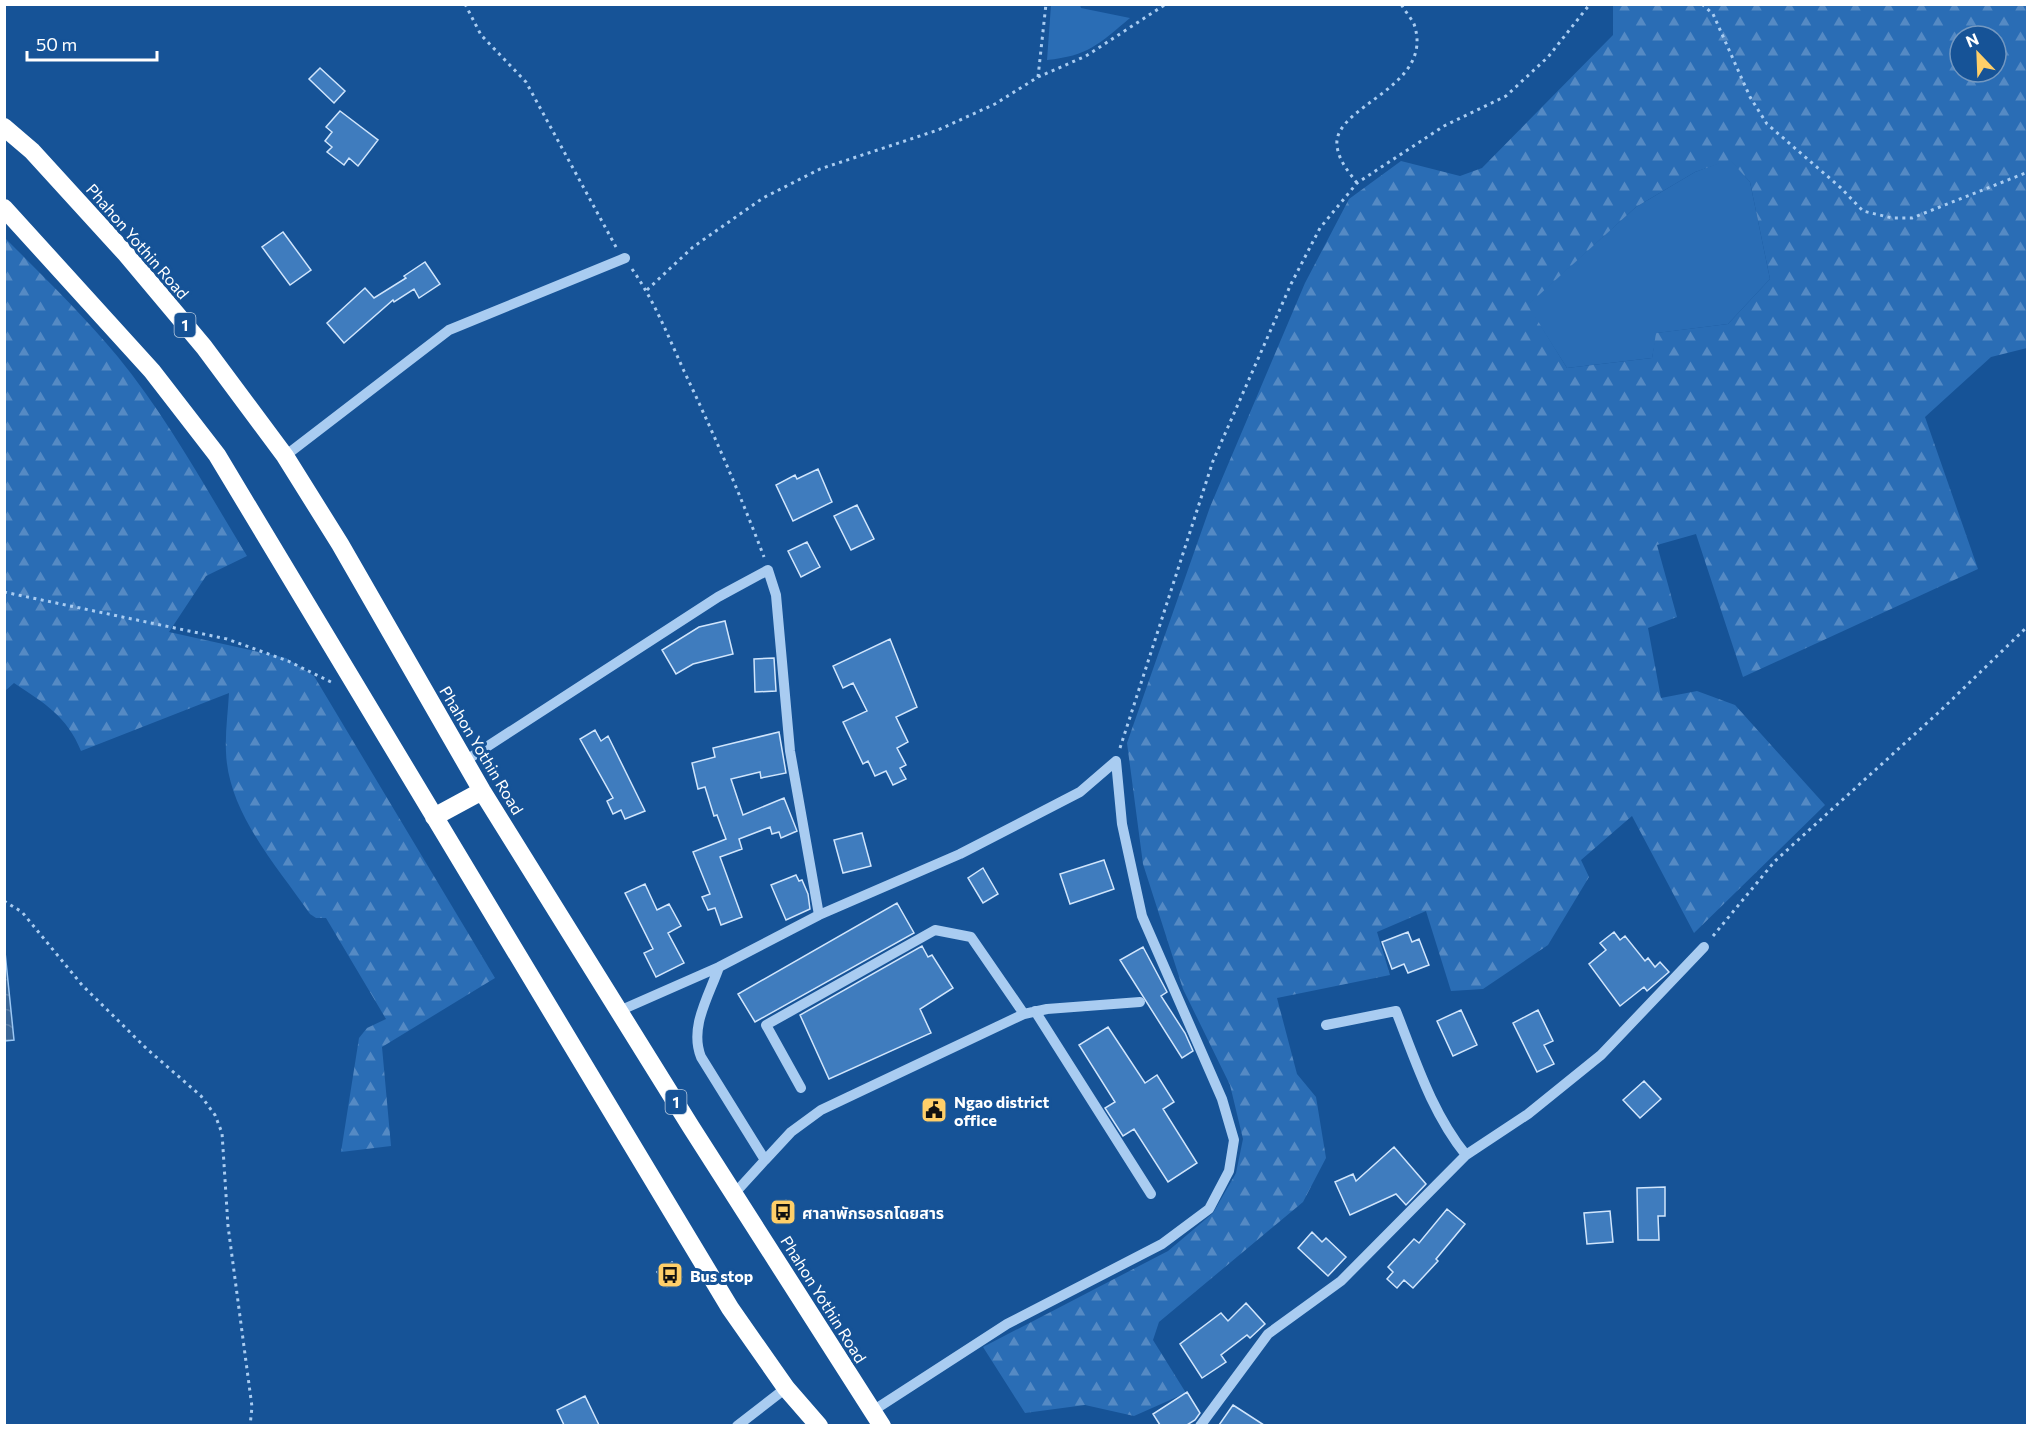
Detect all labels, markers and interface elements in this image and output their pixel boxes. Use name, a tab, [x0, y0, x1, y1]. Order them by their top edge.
scale bar	[27, 24, 158, 62]
north arrow	[1948, 24, 2008, 84]
text: N	[1963, 29, 1981, 51]
text: 50 m	[36, 33, 77, 55]
street label: Phahon Yothin Road	[83, 180, 193, 302]
road number: 1	[174, 313, 195, 337]
street label: Phahon Yothin Road	[436, 682, 528, 818]
road number: 1	[666, 1090, 686, 1114]
place label: Ngao district office	[954, 1092, 1050, 1129]
public building icon: Ngao district office	[919, 1095, 949, 1125]
bus stop icon: ศาลาพักรอรถโดยสาร	[768, 1197, 798, 1227]
place label: ศาลาพักรอรถโดยสาร	[802, 1203, 944, 1222]
street label: Phahon Yothin Road	[777, 1232, 871, 1366]
bus stop icon: Bus stop	[655, 1260, 685, 1290]
place label: Bus stop	[690, 1266, 753, 1285]

